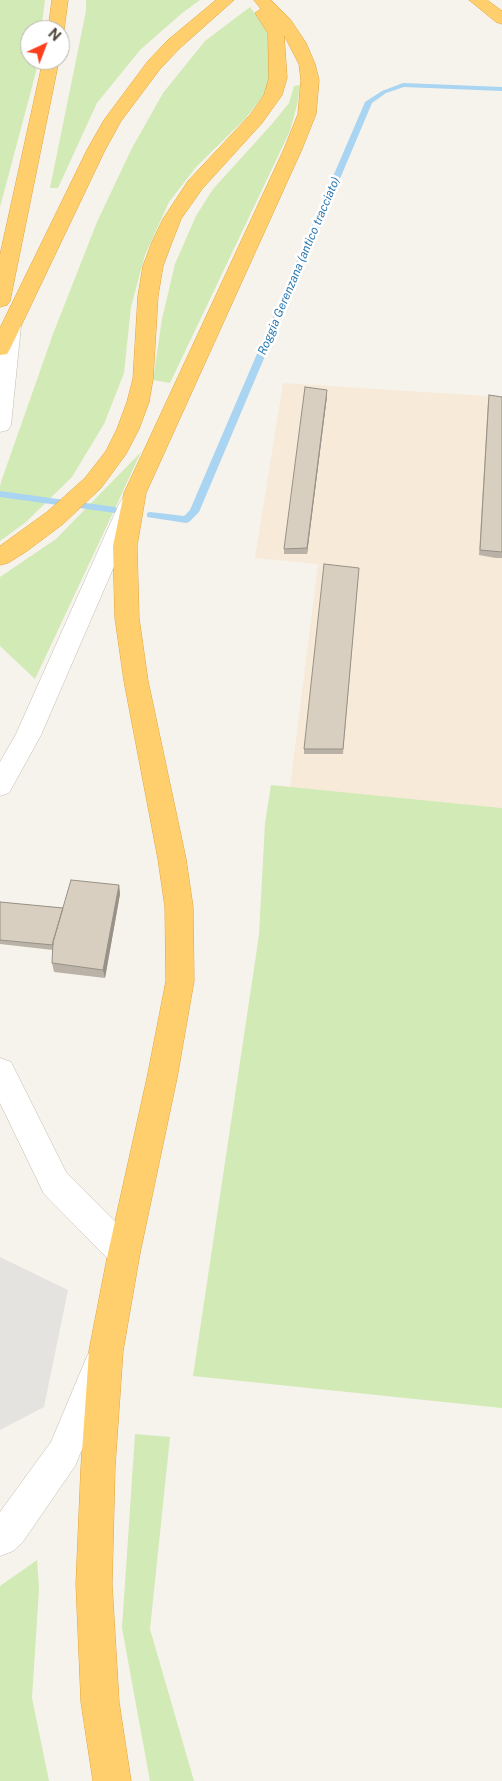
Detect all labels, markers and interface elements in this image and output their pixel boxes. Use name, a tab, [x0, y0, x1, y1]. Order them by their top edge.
north arrow	[20, 20, 70, 70]
text: N	[45, 25, 64, 44]
water label: Roggia Gerenzana (antico tracciato)	[255, 175, 343, 357]

